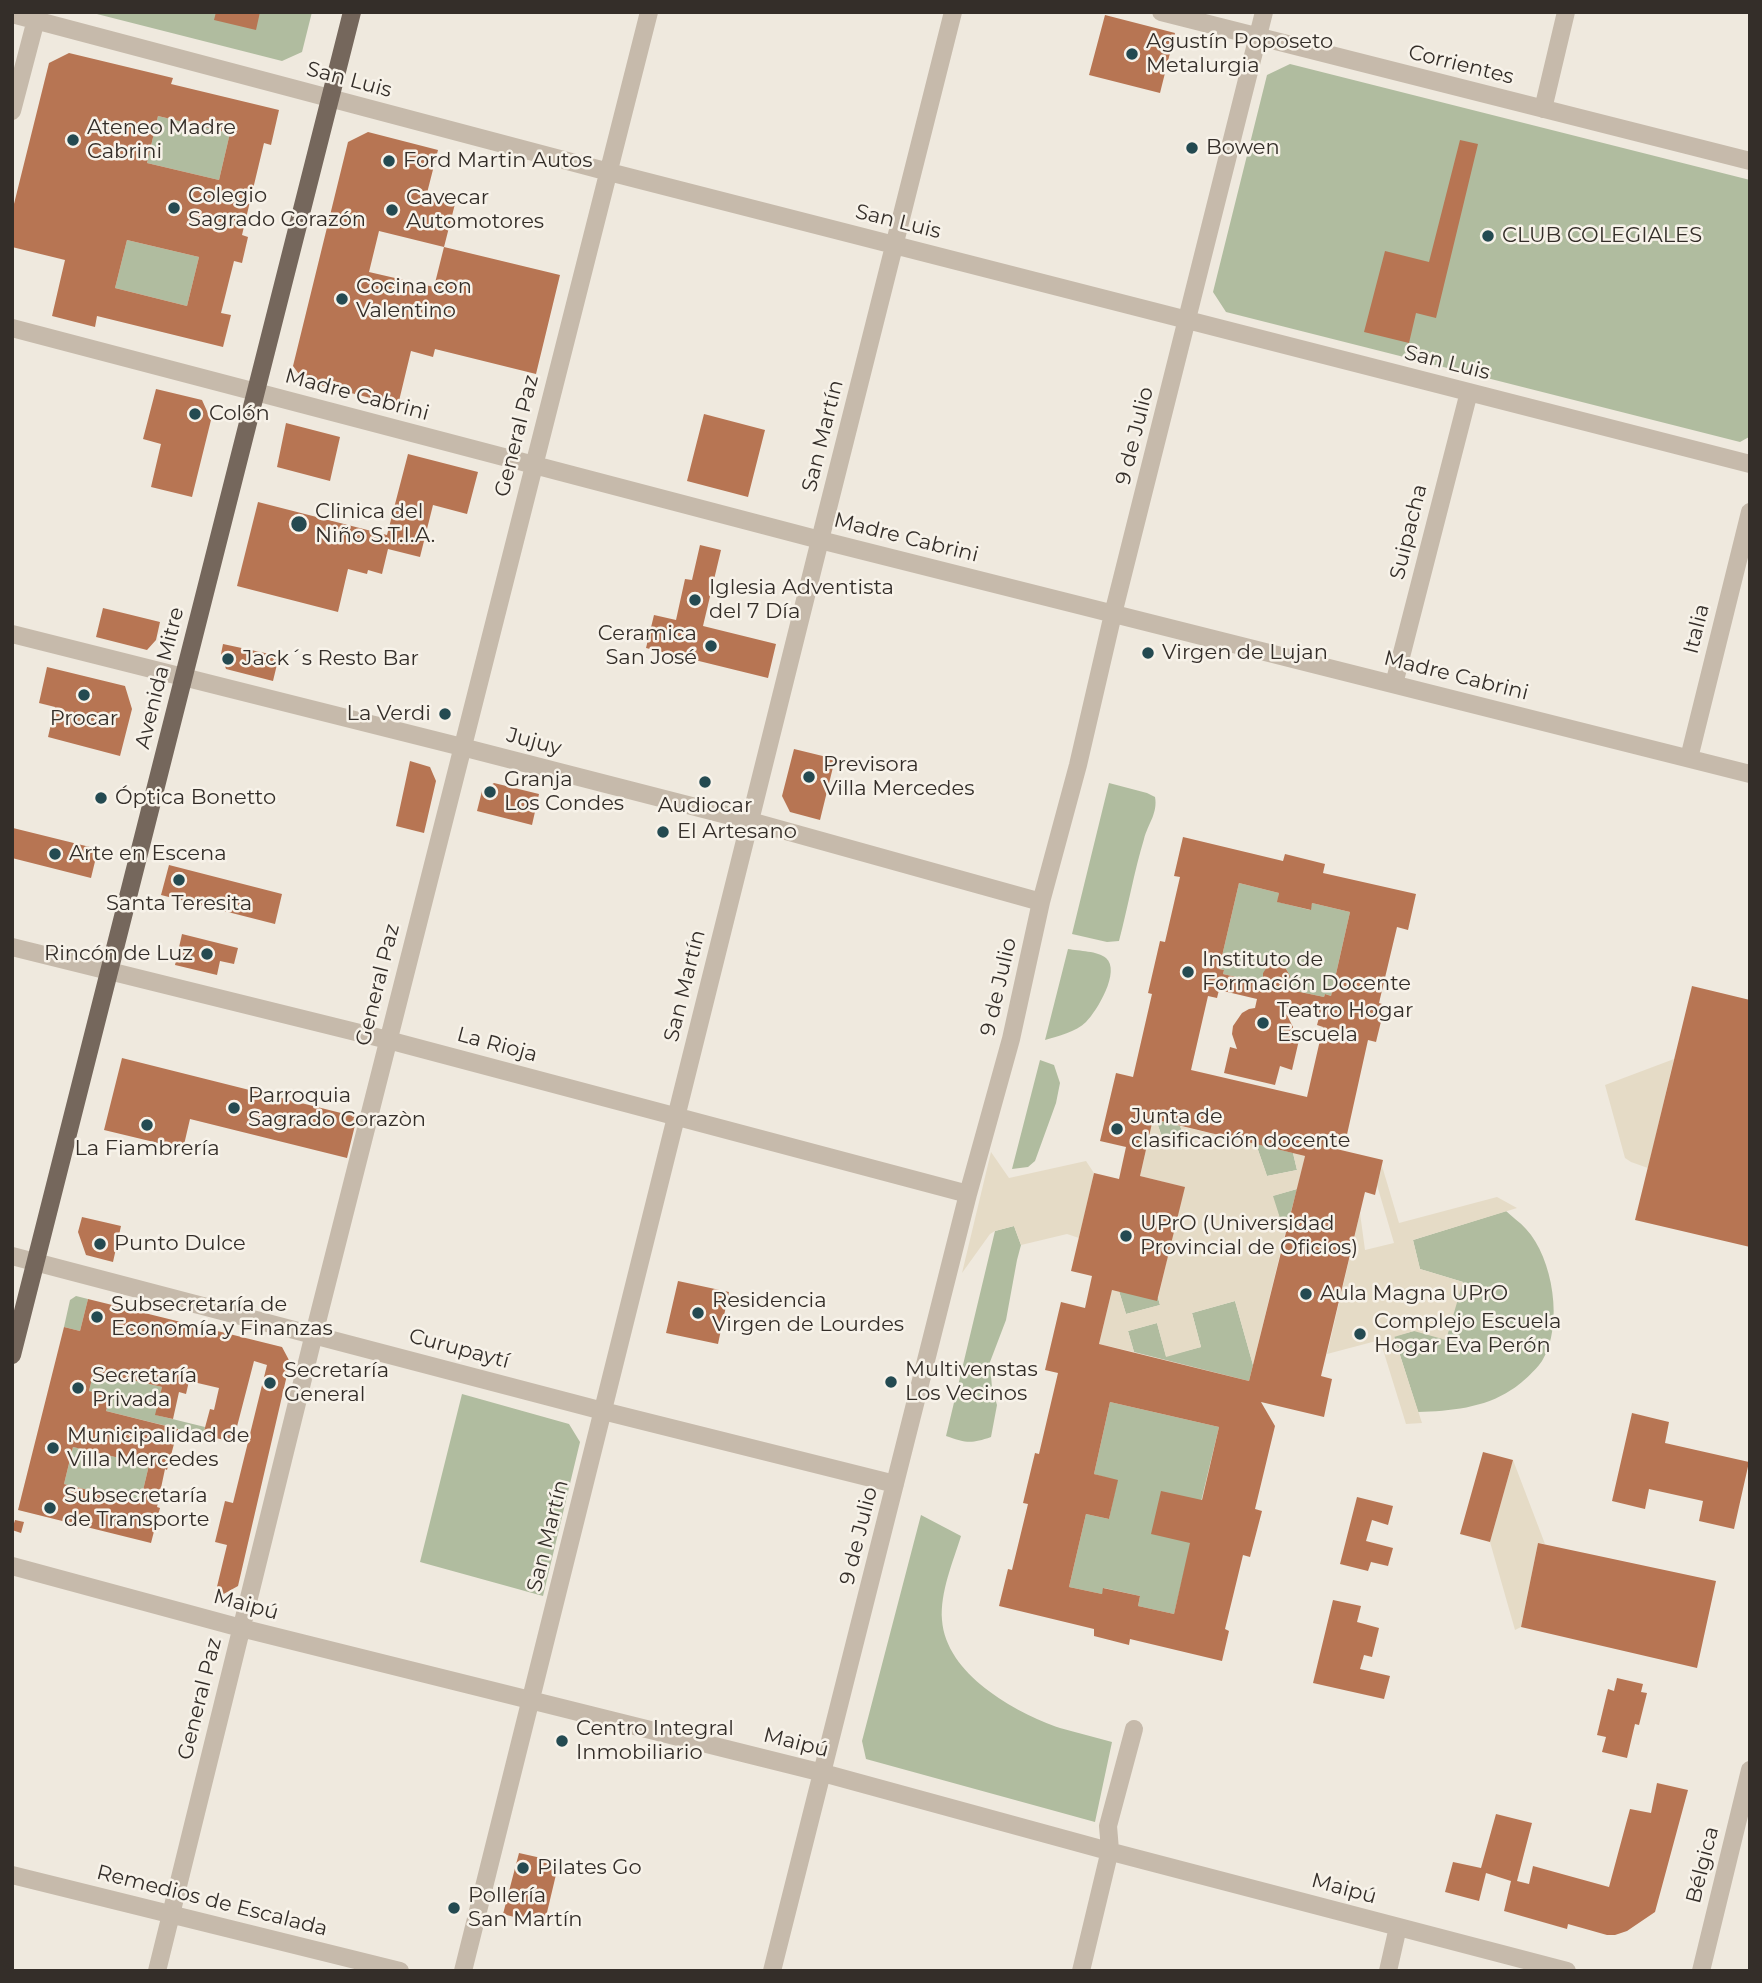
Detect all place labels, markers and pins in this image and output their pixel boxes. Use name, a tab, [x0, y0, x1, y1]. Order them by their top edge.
place label: Agustín Poposeto Metalurgia	[1146, 29, 1333, 79]
marker: Agustín Poposeto Metalurgia	[1124, 46, 1140, 62]
place label: Ateneo Madre Cabrini	[87, 115, 236, 165]
marker: Ateneo Madre Cabrini	[65, 132, 81, 148]
place label: Bowen	[1206, 135, 1280, 161]
marker: Bowen	[1184, 140, 1200, 156]
place label: Ford Martin Autos	[403, 148, 593, 174]
marker: Ford Martin Autos	[381, 153, 397, 169]
place label: Colegio Sagrado Corazón	[188, 183, 366, 233]
place label: Cavecar Automotores	[406, 185, 544, 235]
marker: Colegio Sagrado Corazón	[166, 200, 182, 216]
marker: Cavecar Automotores	[384, 202, 400, 218]
place label: CLUB COLEGIALES	[1502, 223, 1702, 249]
marker: CLUB COLEGIALES	[1480, 228, 1496, 244]
place label: Cocina con Valentino	[356, 274, 472, 324]
marker: Cocina con Valentino	[334, 291, 350, 307]
place label: Colón	[209, 401, 270, 427]
marker: Colón	[187, 406, 203, 422]
place label: Clinica del Niño S.T.I.A.	[315, 499, 435, 549]
marker: Clinica del Niño S.T.I.A.	[289, 514, 309, 534]
place label: Iglesia Adventista del 7 Día	[709, 575, 894, 625]
marker: Iglesia Adventista del 7 Día	[687, 592, 703, 608]
place label: Ceramica San José	[598, 621, 697, 671]
marker: Ceramica San José	[703, 638, 719, 654]
place label: Virgen de Lujan	[1162, 640, 1328, 666]
marker: Virgen de Lujan	[1140, 645, 1156, 661]
place label: Jack´s Resto Bar	[242, 646, 419, 672]
marker: Jack´s Resto Bar	[220, 651, 236, 667]
marker: Procar	[76, 687, 92, 703]
place label: La Verdi	[347, 701, 431, 727]
place label: Procar	[50, 706, 118, 732]
marker: La Verdi	[437, 706, 453, 722]
place label: Previsora Villa Mercedes	[823, 752, 975, 802]
place label: Granja Los Condes	[504, 767, 624, 817]
marker: Previsora Villa Mercedes	[801, 769, 817, 785]
marker: Audiocar	[697, 774, 713, 790]
marker: Granja Los Condes	[482, 784, 498, 800]
place label: Óptica Bonetto	[115, 785, 276, 811]
marker: Óptica Bonetto	[93, 790, 109, 806]
place label: Audiocar	[658, 793, 752, 819]
place label: El Artesano	[677, 819, 797, 845]
marker: El Artesano	[655, 824, 671, 840]
place label: Arte en Escena	[69, 841, 227, 867]
marker: Arte en Escena	[47, 846, 63, 862]
marker: Santa Teresita	[171, 872, 187, 888]
place label: Santa Teresita	[106, 891, 252, 917]
place label: Rincón de Luz	[44, 941, 193, 967]
marker: Rincón de Luz	[199, 946, 215, 962]
place label: Instituto de Formación Docente	[1202, 947, 1411, 997]
marker: Instituto de Formación Docente	[1180, 964, 1196, 980]
place label: Teatro Hogar Escuela	[1277, 998, 1413, 1048]
marker: Teatro Hogar Escuela	[1255, 1015, 1271, 1031]
place label: Parroquia Sagrado Corazòn	[248, 1083, 426, 1133]
marker: Parroquia Sagrado Corazòn	[226, 1100, 242, 1116]
place label: Junta de clasificación docente	[1131, 1104, 1350, 1154]
marker: La Fiambrería	[139, 1117, 155, 1133]
marker: Junta de clasificación docente	[1109, 1121, 1125, 1137]
place label: La Fiambrería	[74, 1136, 220, 1162]
place label: UPrO (Universidad Provincial de Oficios)	[1140, 1211, 1358, 1261]
marker: UPrO (Universidad Provincial de Oficios)	[1118, 1228, 1134, 1244]
place label: Punto Dulce	[114, 1231, 246, 1257]
marker: Punto Dulce	[92, 1236, 108, 1252]
place label: Aula Magna UPrO	[1320, 1281, 1508, 1307]
marker: Aula Magna UPrO	[1298, 1286, 1314, 1302]
place label: Residencia Virgen de Lourdes	[712, 1288, 904, 1338]
place label: Subsecretaría de Economía y Finanzas	[111, 1292, 333, 1342]
marker: Residencia Virgen de Lourdes	[690, 1305, 706, 1321]
marker: Subsecretaría de Economía y Finanzas	[89, 1309, 105, 1325]
place label: Complejo Escuela Hogar Eva Perón	[1374, 1309, 1561, 1359]
marker: Complejo Escuela Hogar Eva Perón	[1352, 1326, 1368, 1342]
place label: Multivenstas Los Vecinos	[905, 1357, 1038, 1407]
place label: Secretaría General	[284, 1358, 389, 1408]
place label: Secretaría Privada	[92, 1363, 197, 1413]
marker: Multivenstas Los Vecinos	[883, 1374, 899, 1390]
marker: Secretaría General	[262, 1375, 278, 1391]
marker: Secretaría Privada	[70, 1380, 86, 1396]
place label: Municipalidad de Villa Mercedes	[67, 1423, 249, 1473]
marker: Municipalidad de Villa Mercedes	[45, 1440, 61, 1456]
place label: Subsecretaría de Transporte	[64, 1483, 210, 1533]
marker: Subsecretaría de Transporte	[42, 1500, 58, 1516]
place label: Centro Integral Inmobiliario	[576, 1716, 734, 1766]
marker: Centro Integral Inmobiliario	[554, 1733, 570, 1749]
place label: Pilates Go	[537, 1855, 642, 1881]
marker: Pilates Go	[515, 1860, 531, 1876]
place label: Pollería San Martín	[468, 1883, 583, 1933]
marker: Pollería San Martín	[446, 1900, 462, 1916]

